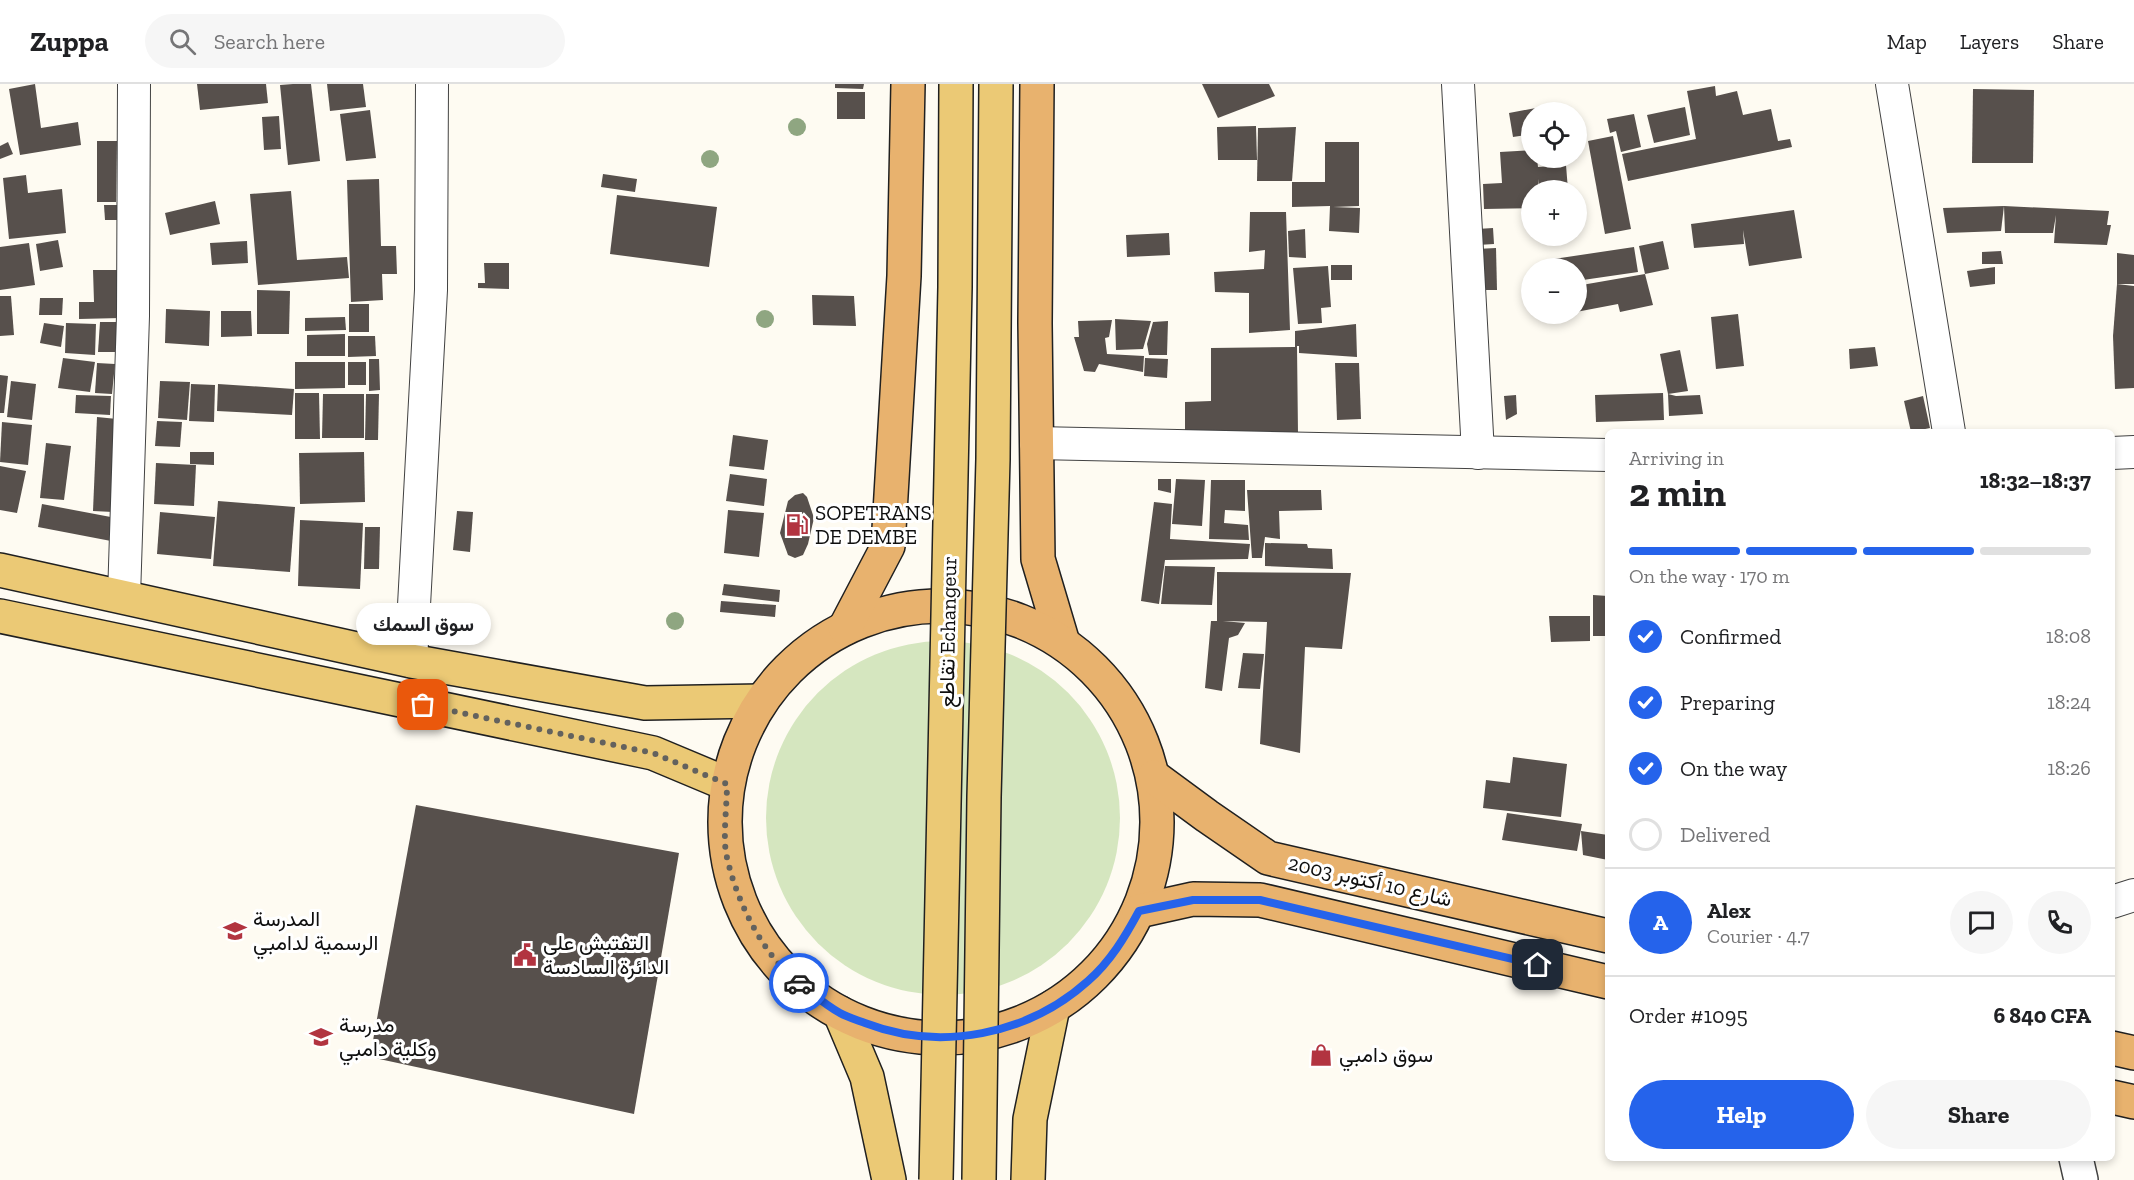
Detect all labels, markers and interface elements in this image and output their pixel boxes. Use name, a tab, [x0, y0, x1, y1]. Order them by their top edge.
search box	[145, 14, 565, 68]
text: Zuppa	[30, 25, 109, 58]
icon: search	[166, 25, 199, 58]
text: Search here	[214, 28, 325, 55]
text: Map	[1887, 29, 1927, 54]
text: Layers	[1960, 29, 2019, 54]
text: Share	[2052, 29, 2104, 54]
map controls	[1521, 102, 1587, 324]
button: locate	[1521, 102, 1587, 168]
button: +	[1521, 180, 1587, 246]
button: −	[1521, 258, 1587, 324]
text: Arriving in	[1629, 446, 1724, 470]
text: 18:32–18:37	[1980, 467, 2091, 494]
text: 2 min	[1629, 469, 1726, 516]
place label: SOPETRANS DE DEMBE	[815, 500, 932, 549]
fuel station icon: SOPETRANS DE DEMBE	[784, 512, 810, 538]
street label: تقاطع Echangeur	[934, 556, 963, 708]
text: On the way · 170 m	[1629, 564, 1790, 588]
callout: سوق السمك	[356, 603, 490, 645]
text: سوق السمك	[373, 612, 474, 636]
icon: check	[1629, 620, 1662, 653]
text: Confirmed	[1680, 623, 1781, 650]
text: 18:08	[2046, 624, 2091, 648]
pin	[397, 679, 448, 730]
icon: check	[1629, 686, 1662, 719]
icon: bag	[406, 688, 439, 721]
text: Preparing	[1680, 689, 1775, 716]
text: 18:24	[2047, 690, 2091, 714]
icon: check	[1629, 752, 1662, 785]
text: On the way	[1680, 755, 1787, 782]
text: 18:26	[2047, 756, 2091, 780]
text: Delivered	[1680, 821, 1770, 848]
street label: شارع 10 أكتوبر 2003	[1285, 850, 1454, 913]
button: chat	[1950, 891, 2013, 954]
button: phone	[2028, 891, 2091, 954]
text: Alex	[1707, 897, 1751, 924]
place label: المدرسة الرسمية لدامبي	[253, 906, 378, 960]
text: A	[1653, 909, 1668, 936]
school or university icon: المدرسة الرسمية لدامبي	[222, 918, 248, 944]
text: Courier · 4.7	[1707, 924, 1810, 948]
place label: التفتيش على الدائرة السادسة	[543, 930, 669, 980]
pin	[1512, 939, 1563, 990]
public building icon: التفتيش على الدائرة السادسة	[512, 942, 538, 968]
icon: home	[1521, 948, 1554, 981]
courier	[769, 953, 829, 1013]
icon: car	[783, 967, 816, 1000]
text: Order #1095	[1629, 1002, 1748, 1029]
text: 6 840 CFA	[1993, 1002, 2091, 1029]
place label: مدرسة وكلية دامبي	[339, 1012, 437, 1066]
school or university icon: مدرسة وكلية دامبي	[308, 1024, 334, 1050]
shop icon: سوق دامبي	[1308, 1042, 1334, 1068]
place label: سوق دامبي	[1339, 1042, 1433, 1072]
button: Help	[1629, 1080, 1854, 1149]
button: Share	[1866, 1080, 2091, 1149]

